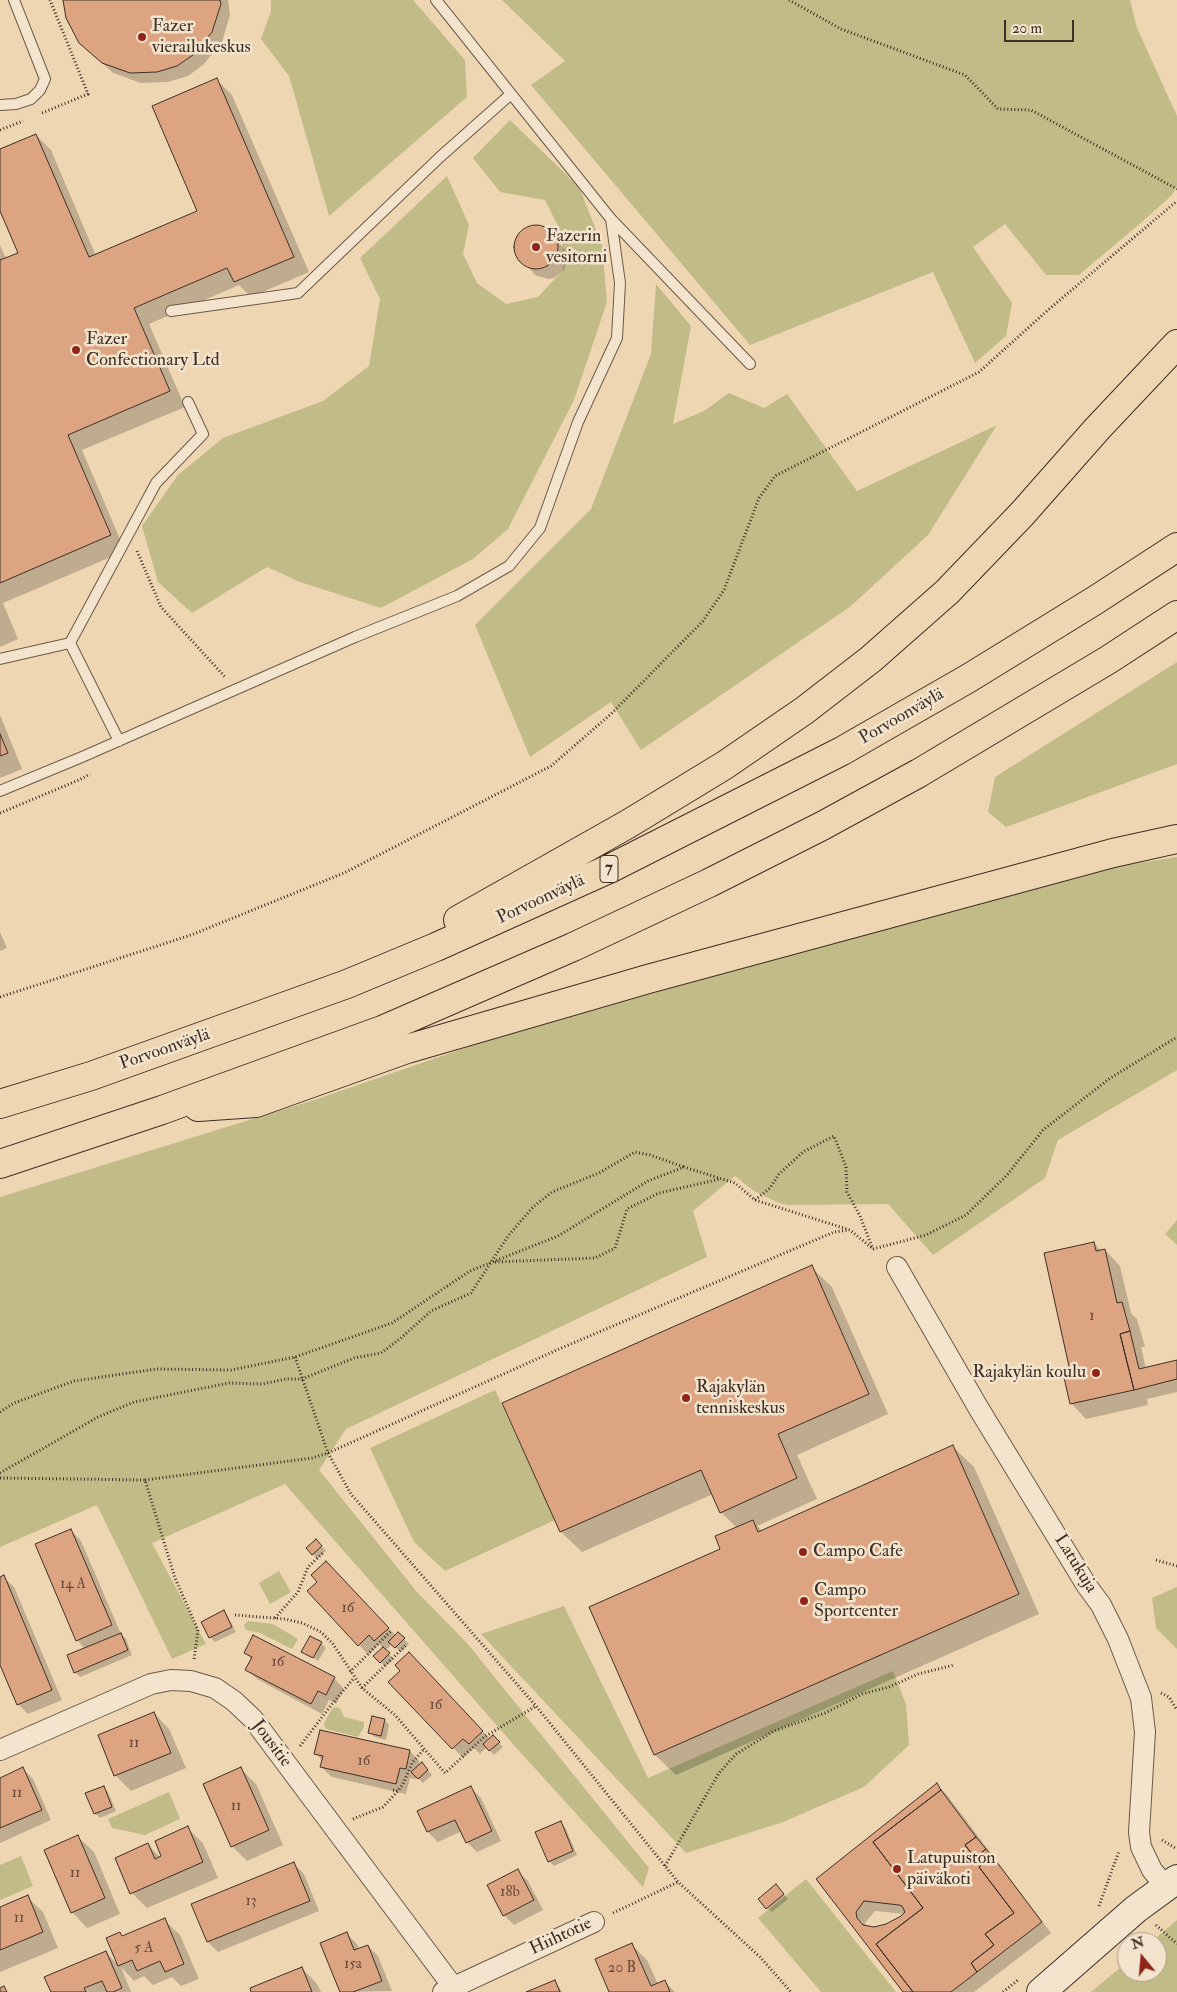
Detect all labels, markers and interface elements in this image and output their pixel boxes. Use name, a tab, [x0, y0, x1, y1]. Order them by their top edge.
scale bar	[1007, 10, 1077, 42]
place label: Fazer vierailukeskus	[152, 16, 251, 58]
text: 20 m	[1012, 19, 1042, 38]
marker: Fazer vierailukeskus	[136, 31, 148, 43]
place label: Fazerin vesitorni	[546, 226, 607, 268]
marker: Fazerin vesitorni	[530, 241, 542, 253]
place label: Fazer Confectionary Ltd	[86, 329, 220, 372]
marker: Fazer Confectionary Ltd	[70, 344, 82, 356]
street label: Porvoonväylä	[856, 684, 948, 750]
road number: 7	[600, 856, 618, 882]
street label: Porvoonväylä	[494, 870, 588, 930]
street label: Porvoonväylä	[117, 1024, 213, 1076]
house number: 1	[1089, 1308, 1095, 1326]
place label: Rajakylän koulu	[972, 1362, 1086, 1384]
marker: Rajakylän koulu	[1090, 1367, 1102, 1379]
place label: Rajakylän tenniskeskus	[696, 1377, 785, 1420]
marker: Rajakylän tenniskeskus	[680, 1392, 692, 1404]
street label: Latukuja	[1049, 1531, 1101, 1597]
place label: Campo Cafe	[813, 1541, 903, 1563]
marker: Campo Cafe	[797, 1546, 809, 1558]
house number: 14 A	[60, 1576, 86, 1594]
place label: Campo Sportcenter	[814, 1580, 898, 1622]
marker: Campo Sportcenter	[798, 1595, 810, 1607]
house number: 16	[342, 1600, 354, 1618]
house number: 16	[272, 1654, 284, 1672]
house number: 16	[430, 1697, 442, 1715]
street label: Jousitie	[246, 1716, 296, 1772]
house number: 11	[129, 1735, 139, 1753]
house number: 16	[358, 1753, 370, 1771]
house number: 11	[12, 1785, 22, 1803]
house number: 11	[231, 1798, 241, 1816]
place label: Latupuiston päiväkoti	[907, 1848, 996, 1890]
marker: Latupuiston päiväkoti	[891, 1863, 903, 1875]
house number: 11	[70, 1865, 80, 1883]
house number: 18b	[500, 1884, 520, 1902]
house number: 13	[245, 1893, 257, 1911]
house number: 11	[14, 1910, 24, 1928]
street label: Hiihtotie	[526, 1913, 596, 1961]
north arrow	[1117, 1932, 1167, 1982]
text: N	[1129, 1933, 1146, 1953]
house number: 5 A	[134, 1940, 154, 1958]
house number: 15a	[344, 1956, 362, 1974]
house number: 20 B	[608, 1960, 636, 1978]

